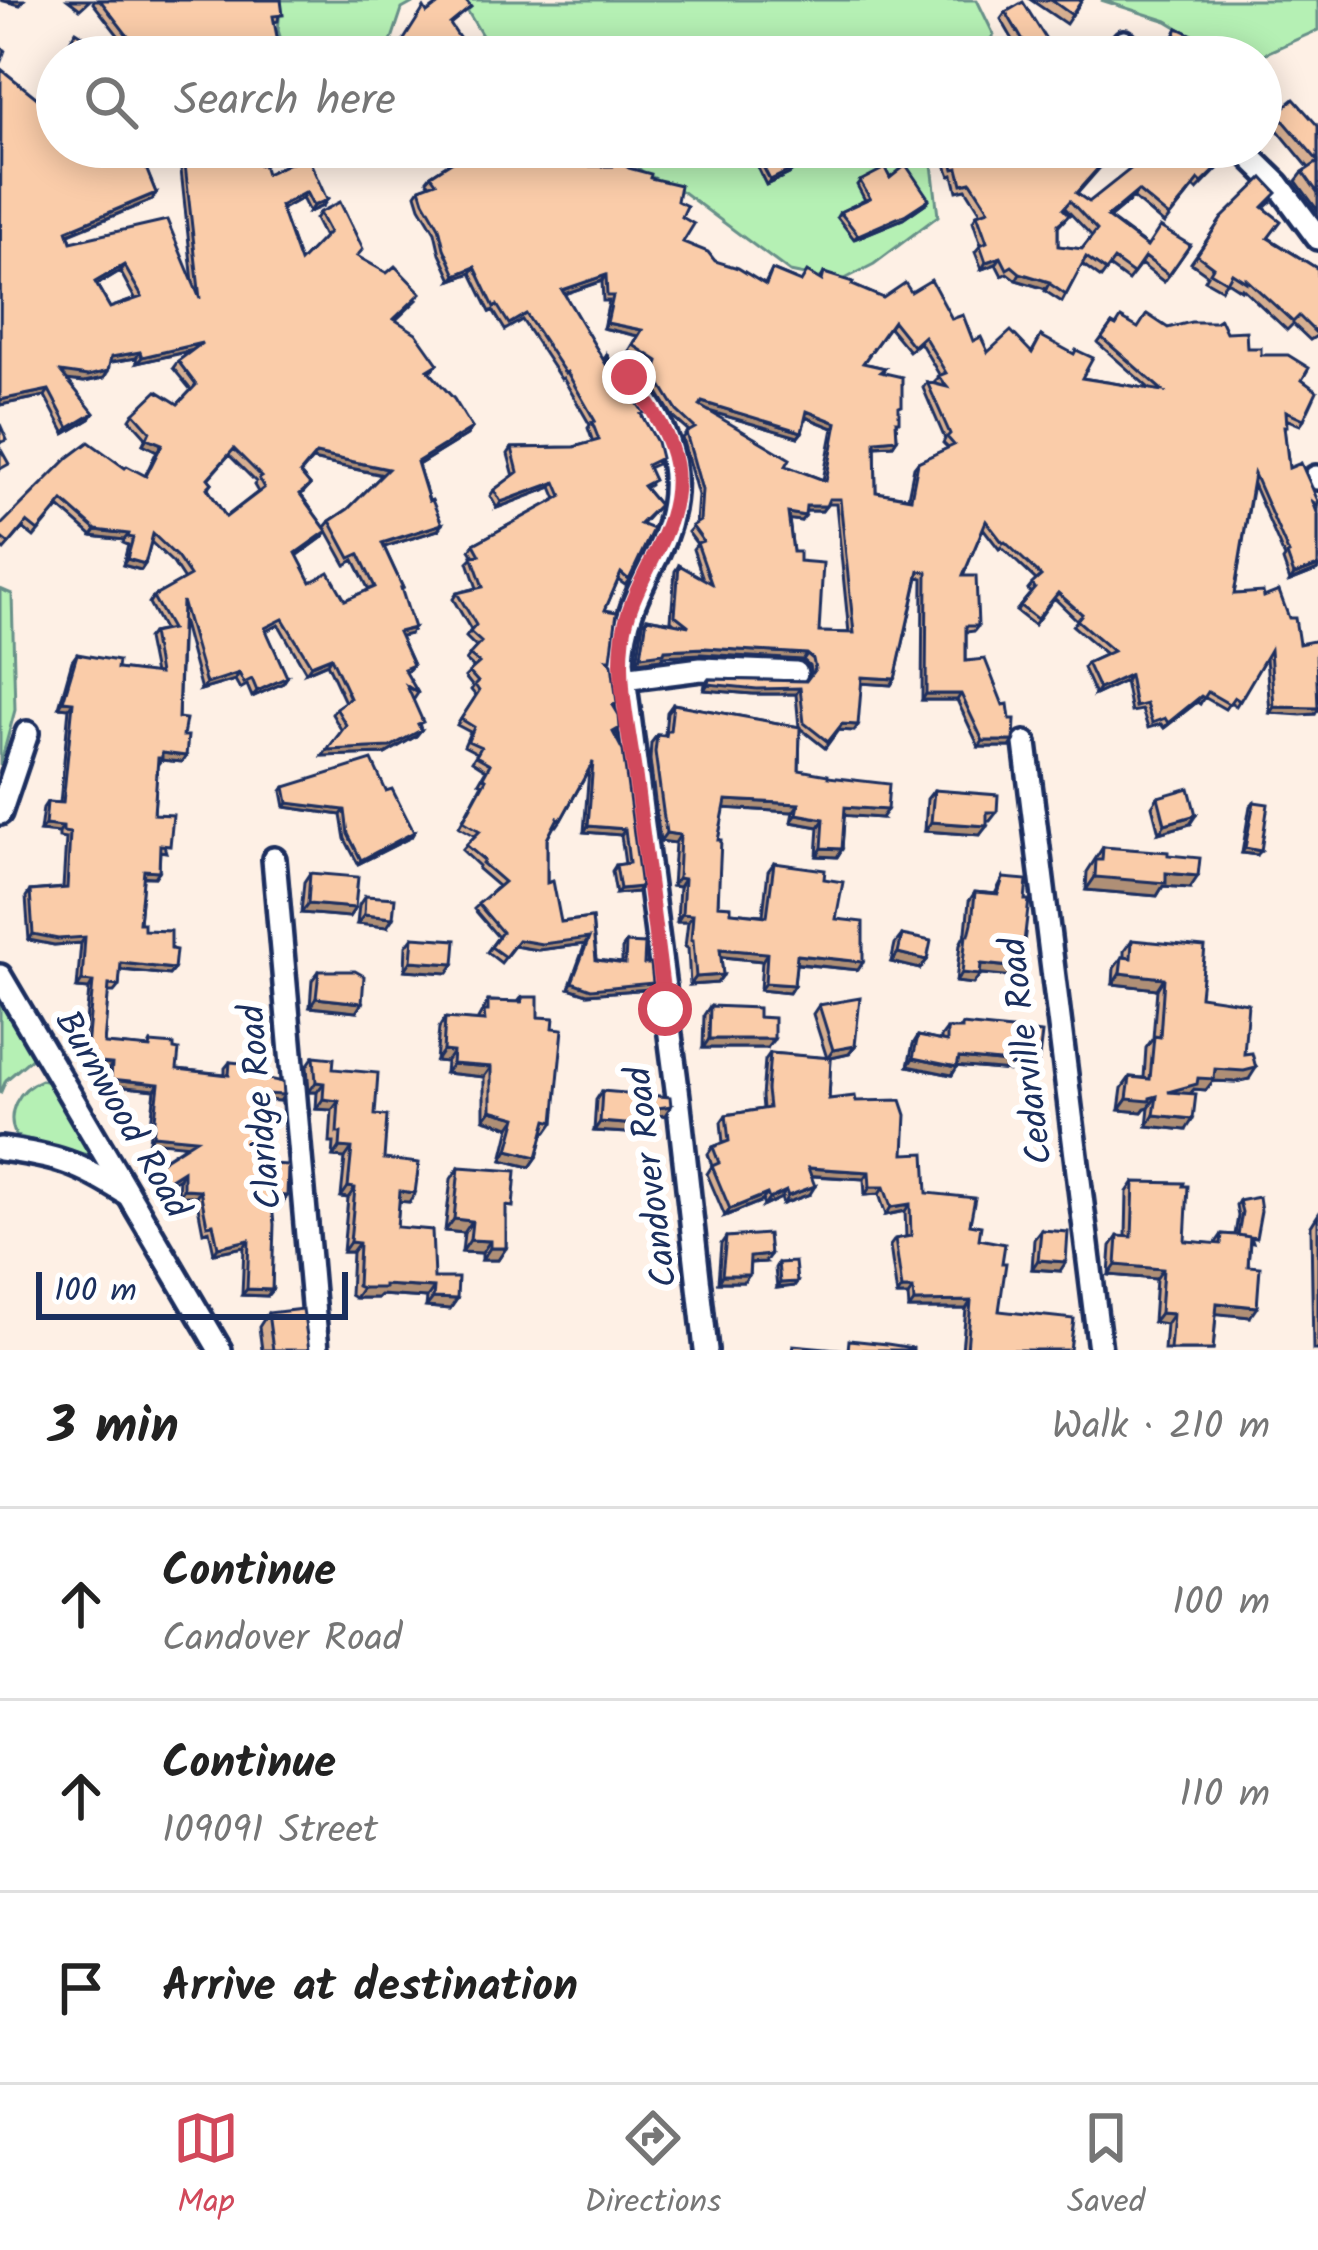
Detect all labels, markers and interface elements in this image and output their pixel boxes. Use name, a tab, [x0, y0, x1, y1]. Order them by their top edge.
search box	[36, 36, 1282, 168]
text: Search here	[174, 66, 396, 138]
icon: search	[78, 69, 144, 135]
route end	[602, 350, 656, 404]
street label: Cedarville Road	[986, 933, 1070, 1168]
route start	[638, 982, 692, 1036]
street label: Burnwood Road	[38, 1000, 204, 1231]
street label: Claridge Road	[225, 1001, 299, 1212]
street label: Candover Road	[611, 1062, 695, 1291]
scale bar	[36, 1266, 348, 1319]
text: 100 m	[54, 1266, 137, 1319]
text: 3 min	[48, 1388, 179, 1469]
text: Walk · 210 m	[1052, 1397, 1270, 1459]
text: Continue	[162, 1537, 336, 1609]
icon: ahead	[48, 1571, 114, 1637]
text: 100 m	[1172, 1573, 1270, 1635]
text: Candover Road	[162, 1609, 402, 1671]
text: Continue	[162, 1729, 336, 1801]
icon: ahead	[48, 1763, 114, 1829]
text: 110 m	[1179, 1765, 1270, 1827]
text: 109091 Street	[162, 1801, 378, 1863]
text: Arrive at destination	[162, 1952, 578, 2024]
icon: arrive	[48, 1955, 114, 2021]
tab: Map	[173, 2105, 239, 2230]
tab: Directions	[584, 2105, 721, 2230]
tab: Saved	[1067, 2105, 1145, 2230]

